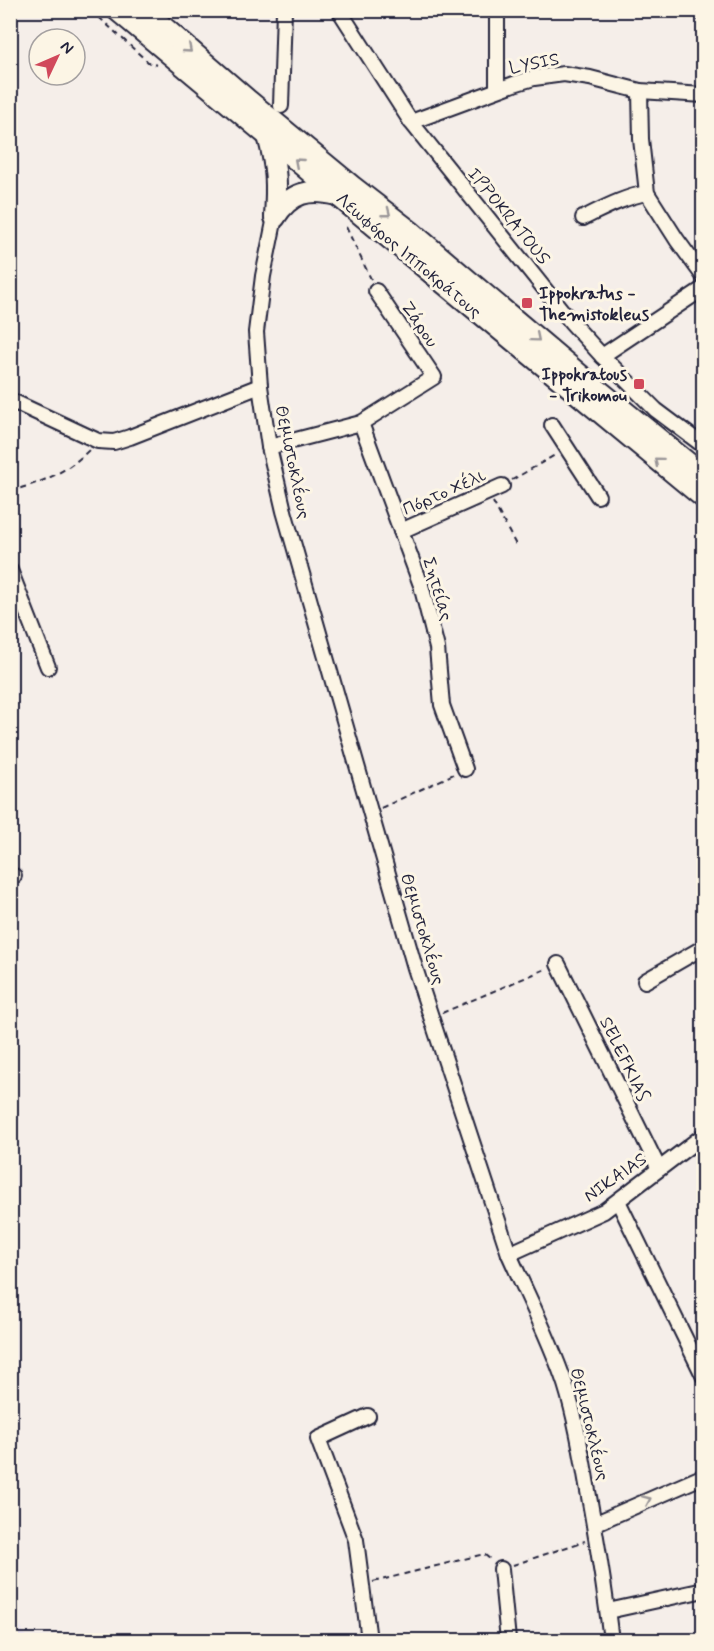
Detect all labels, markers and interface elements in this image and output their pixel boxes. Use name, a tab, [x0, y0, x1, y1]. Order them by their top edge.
north arrow	[27, 27, 87, 87]
text: N	[55, 36, 78, 59]
one-way arrow	[181, 42, 192, 53]
street label: LYSIS	[507, 47, 561, 81]
one-way arrow	[294, 158, 305, 169]
street label: IPPOKRATOUS	[462, 163, 555, 270]
street label: Λεωφόρος Ιπποκράτους	[330, 188, 486, 324]
one-way arrow	[380, 206, 391, 217]
place label: Ippokratus - Themistokleus	[539, 282, 649, 327]
marker: Ippokratus - Themistokleus	[520, 296, 534, 310]
street label: Ζάρου	[395, 297, 443, 352]
one-way arrow	[529, 331, 540, 342]
place label: Ippokratous - Trikomou	[541, 363, 627, 408]
marker: Ippokratous - Trikomou	[632, 377, 646, 391]
street label: Θεμιστοκλέους	[268, 403, 317, 521]
one-way arrow	[654, 457, 665, 468]
street label: Πόρτο Χέλι	[399, 463, 490, 522]
street label: Σητείας	[416, 555, 458, 624]
street label: Θεμιστοκλέους	[394, 870, 451, 988]
street label: SELEFKIAS	[593, 1013, 655, 1106]
street label: NIKAIAS	[579, 1147, 652, 1208]
street label: Θεμιστοκλέους	[563, 1365, 616, 1483]
one-way arrow	[641, 1496, 652, 1508]

